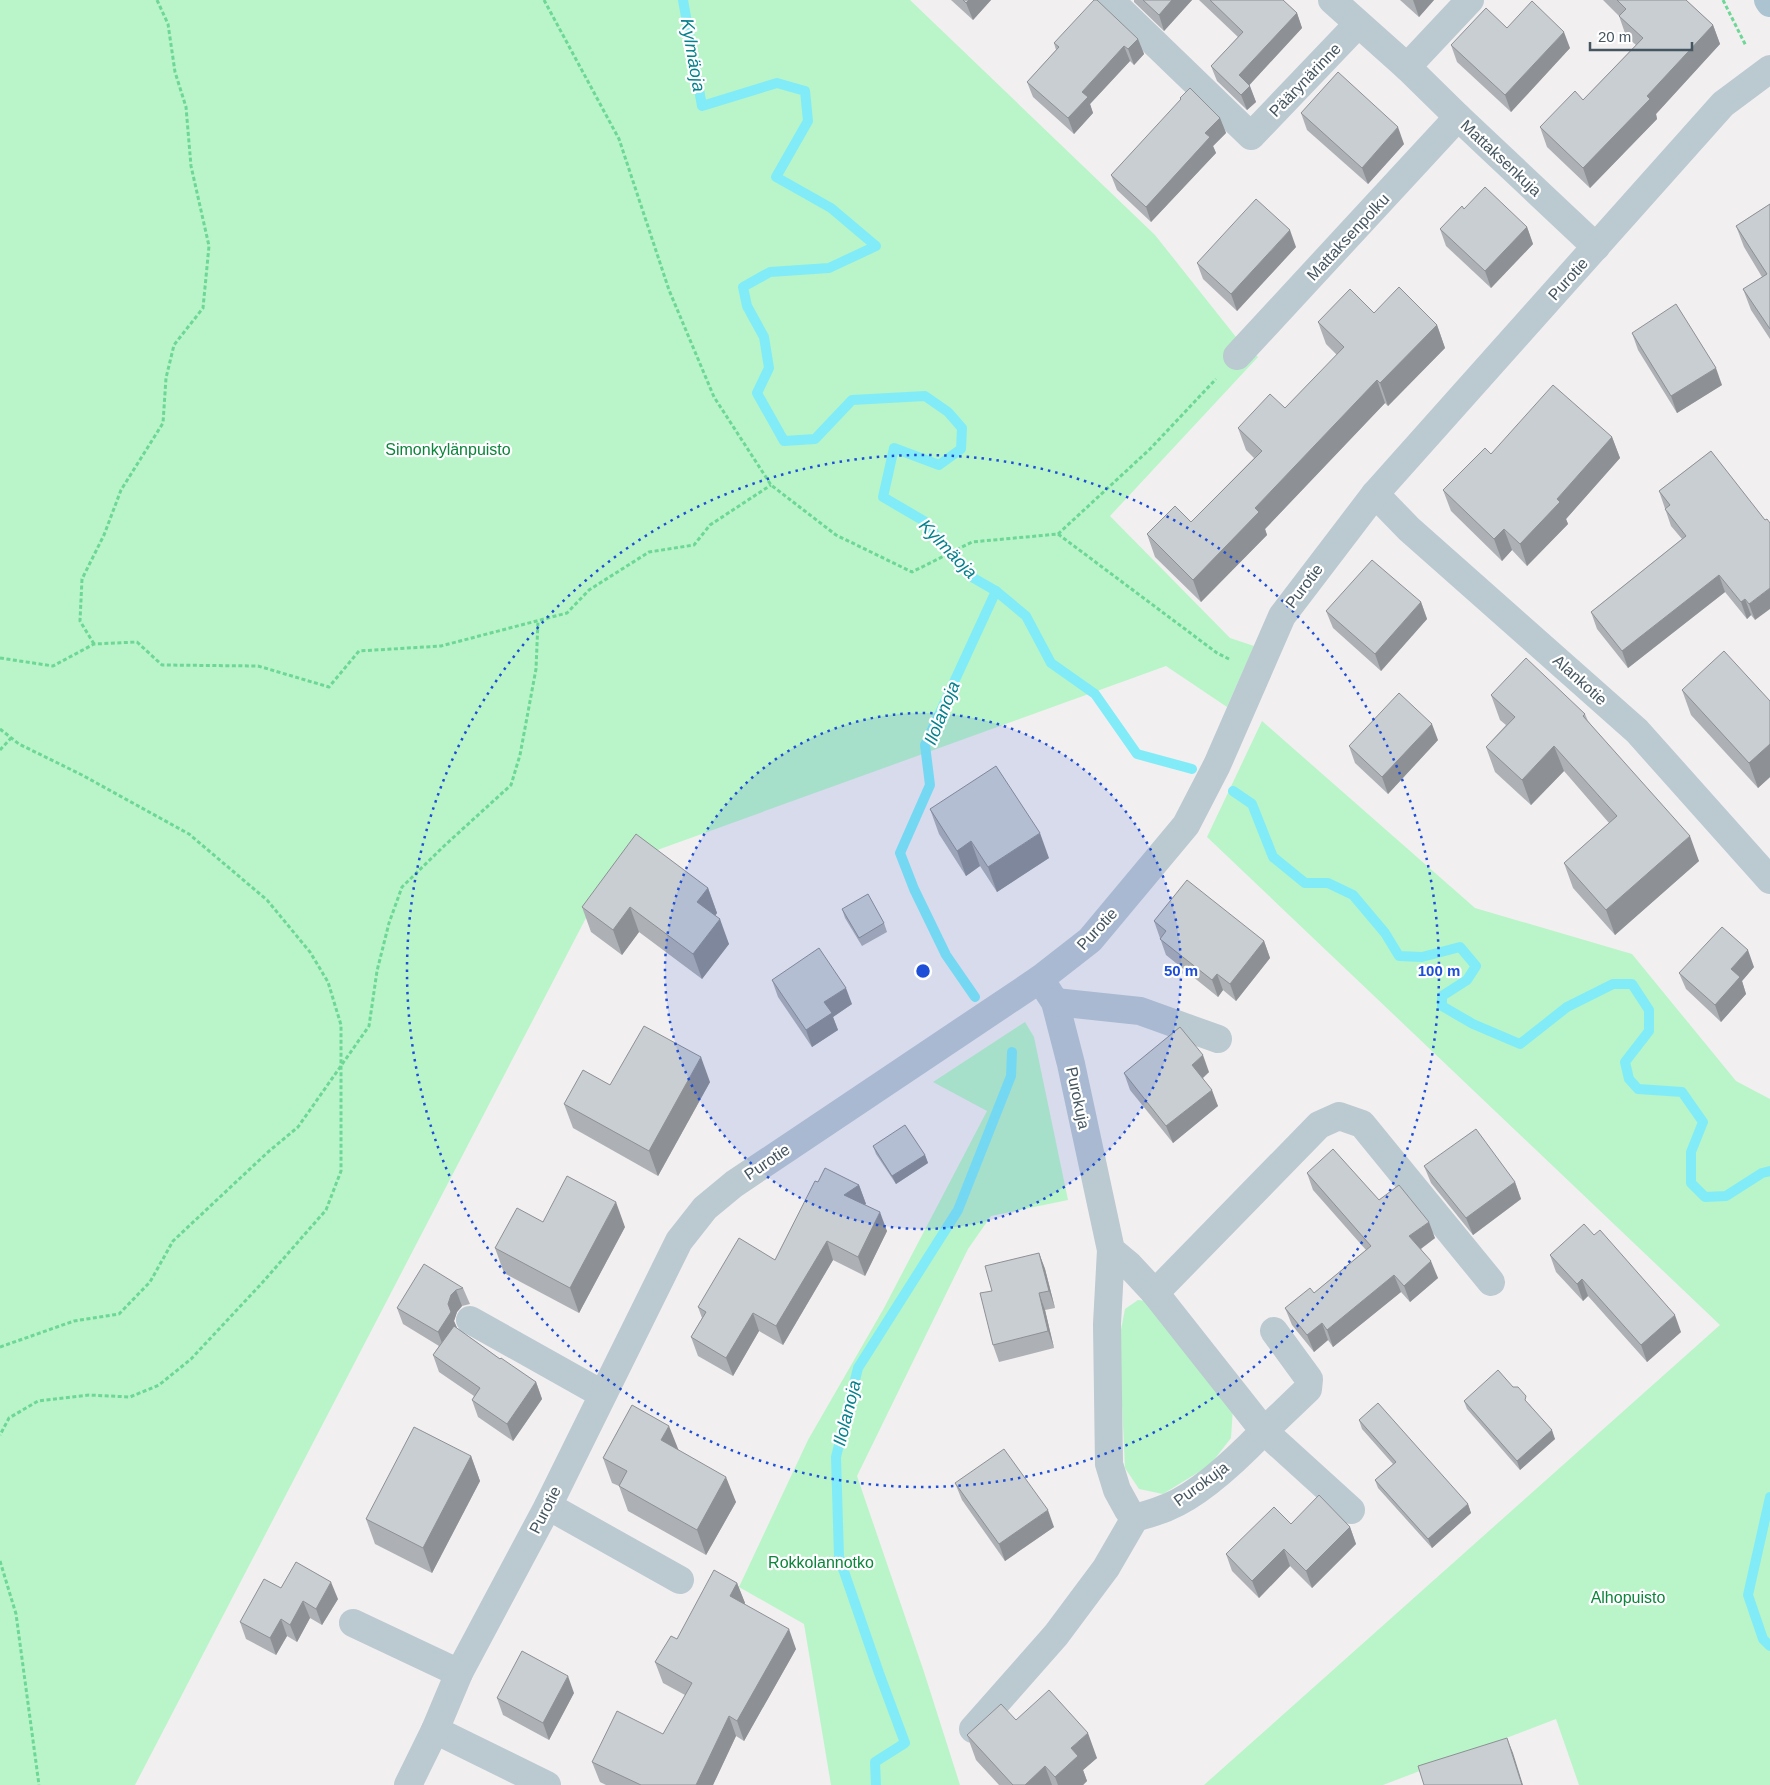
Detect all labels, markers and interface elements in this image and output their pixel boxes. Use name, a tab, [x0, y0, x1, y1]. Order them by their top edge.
water label: Kylmäoja	[677, 17, 709, 93]
scale bar	[1590, 20, 1692, 52]
text: 20 m	[1598, 28, 1631, 45]
street label: Päärynärinne	[1266, 40, 1344, 120]
street label: Mattaksenkuja	[1457, 117, 1545, 199]
street label: Mattaksenpolku	[1304, 190, 1392, 284]
street label: Purotie	[1545, 254, 1591, 304]
park label: Simonkylänpuisto	[385, 441, 511, 458]
water label: Kylmäoja	[915, 515, 981, 583]
street label: Purotie	[1282, 561, 1326, 611]
street label: Alankotie	[1550, 652, 1610, 708]
water label: Ilolanoja	[920, 678, 964, 748]
street label: Purotie	[1073, 905, 1121, 953]
centre of rings	[914, 962, 932, 980]
text: 50 m	[1164, 962, 1198, 979]
text: 100 m	[1418, 962, 1460, 979]
street label: Purokuja	[1063, 1065, 1093, 1131]
street label: Purotie	[741, 1141, 793, 1183]
water label: Ilolanoja	[829, 1378, 865, 1448]
street label: Purokuja	[1170, 1459, 1232, 1509]
street label: Purotie	[526, 1483, 564, 1536]
park label: Rokkolannotko	[768, 1554, 874, 1571]
park label: Alhopuisto	[1591, 1589, 1665, 1606]

